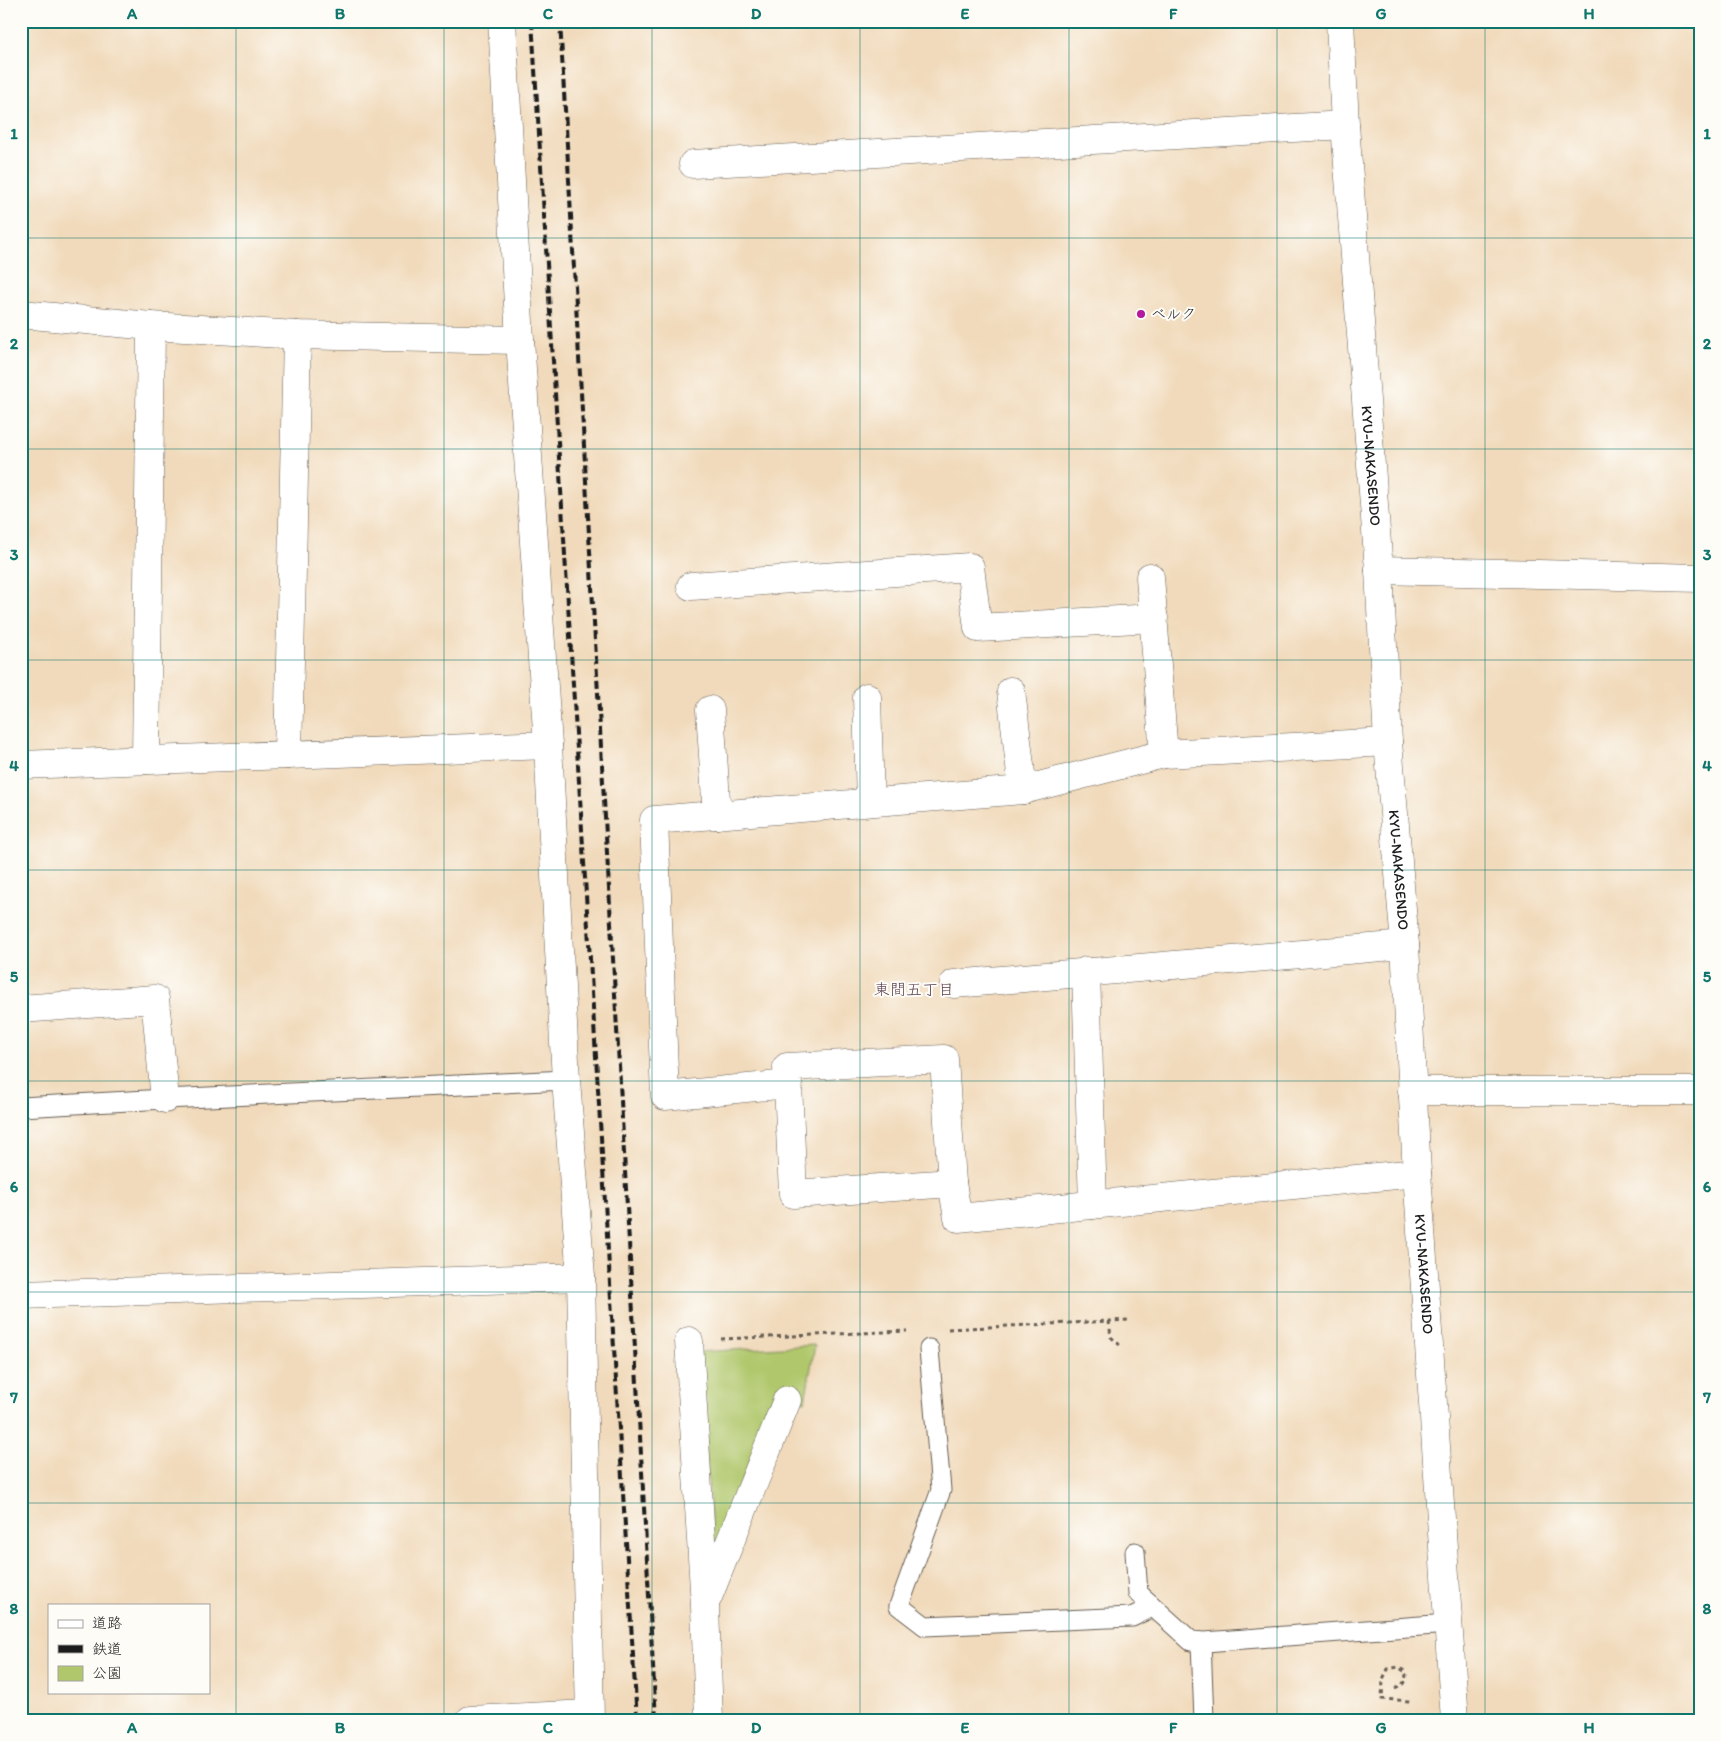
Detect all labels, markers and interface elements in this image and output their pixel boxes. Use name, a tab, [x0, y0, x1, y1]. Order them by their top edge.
text: A	[126, 4, 138, 23]
text: B	[335, 4, 346, 23]
text: C	[543, 4, 554, 23]
text: D	[751, 4, 762, 23]
text: E	[961, 4, 970, 23]
text: F	[1169, 4, 1178, 23]
text: G	[1375, 4, 1387, 23]
text: H	[1583, 4, 1595, 23]
text: 1	[10, 124, 18, 143]
text: 1	[1703, 124, 1711, 143]
place label: ベルク	[1151, 305, 1196, 323]
marker: ベルク	[1135, 308, 1147, 320]
text: 2	[10, 334, 19, 353]
text: 2	[1703, 334, 1712, 353]
street label: KYU-NAKASENDO	[1357, 405, 1385, 527]
text: 3	[10, 545, 19, 564]
text: 3	[1703, 545, 1712, 564]
text: 4	[9, 756, 19, 775]
text: 4	[1702, 756, 1712, 775]
street label: KYU-NAKASENDO	[1385, 809, 1413, 931]
text: 5	[10, 967, 19, 986]
text: 5	[1703, 967, 1712, 986]
district label: 東間五丁目	[874, 980, 954, 999]
text: 6	[10, 1177, 19, 1196]
text: 6	[1703, 1177, 1712, 1196]
street label: KYU-NAKASENDO	[1411, 1213, 1437, 1335]
text: 7	[9, 1388, 18, 1407]
text: 7	[1702, 1388, 1711, 1407]
text: 8	[10, 1599, 19, 1618]
text: 8	[1703, 1599, 1712, 1618]
legend	[48, 1604, 210, 1694]
text: 道路	[92, 1614, 122, 1632]
text: 鉄道	[92, 1640, 122, 1658]
text: 公園	[92, 1664, 122, 1682]
text: A	[126, 1718, 138, 1737]
text: B	[335, 1718, 346, 1737]
text: C	[543, 1718, 554, 1737]
text: D	[751, 1718, 762, 1737]
text: E	[961, 1718, 970, 1737]
text: F	[1169, 1718, 1178, 1737]
text: G	[1375, 1718, 1387, 1737]
text: H	[1583, 1718, 1595, 1737]

